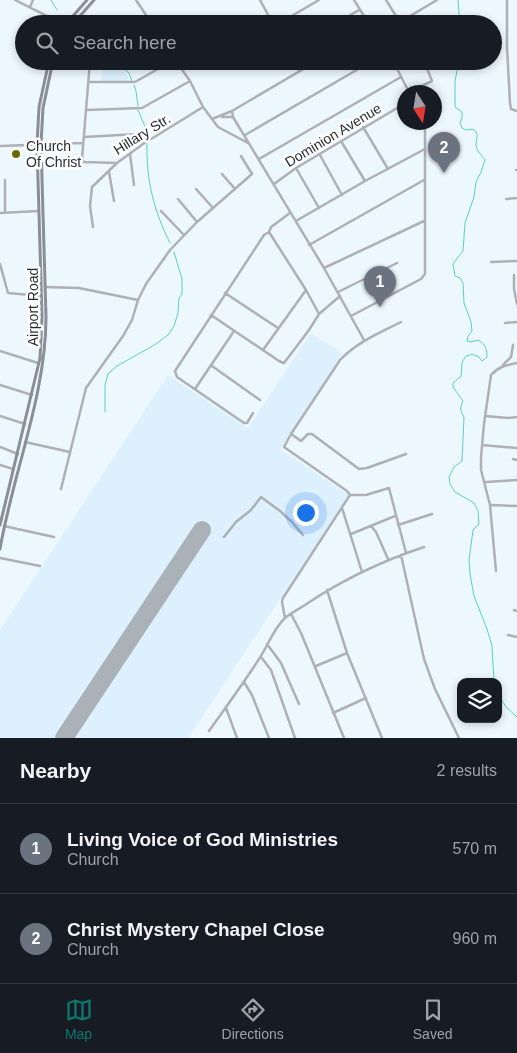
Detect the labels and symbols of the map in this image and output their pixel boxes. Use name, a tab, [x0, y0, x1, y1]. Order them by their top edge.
north arrow	[397, 85, 442, 130]
street label: Dominion Avenue	[282, 100, 384, 170]
street label: Hillary Str.	[111, 110, 173, 158]
pin: 2	[428, 132, 460, 173]
place label: Church Of Christ	[26, 138, 81, 170]
marker: Church Of Christ	[10, 148, 22, 160]
pin: 1	[364, 266, 396, 307]
street label: Airport Road	[25, 268, 41, 346]
your location	[293, 500, 319, 526]

